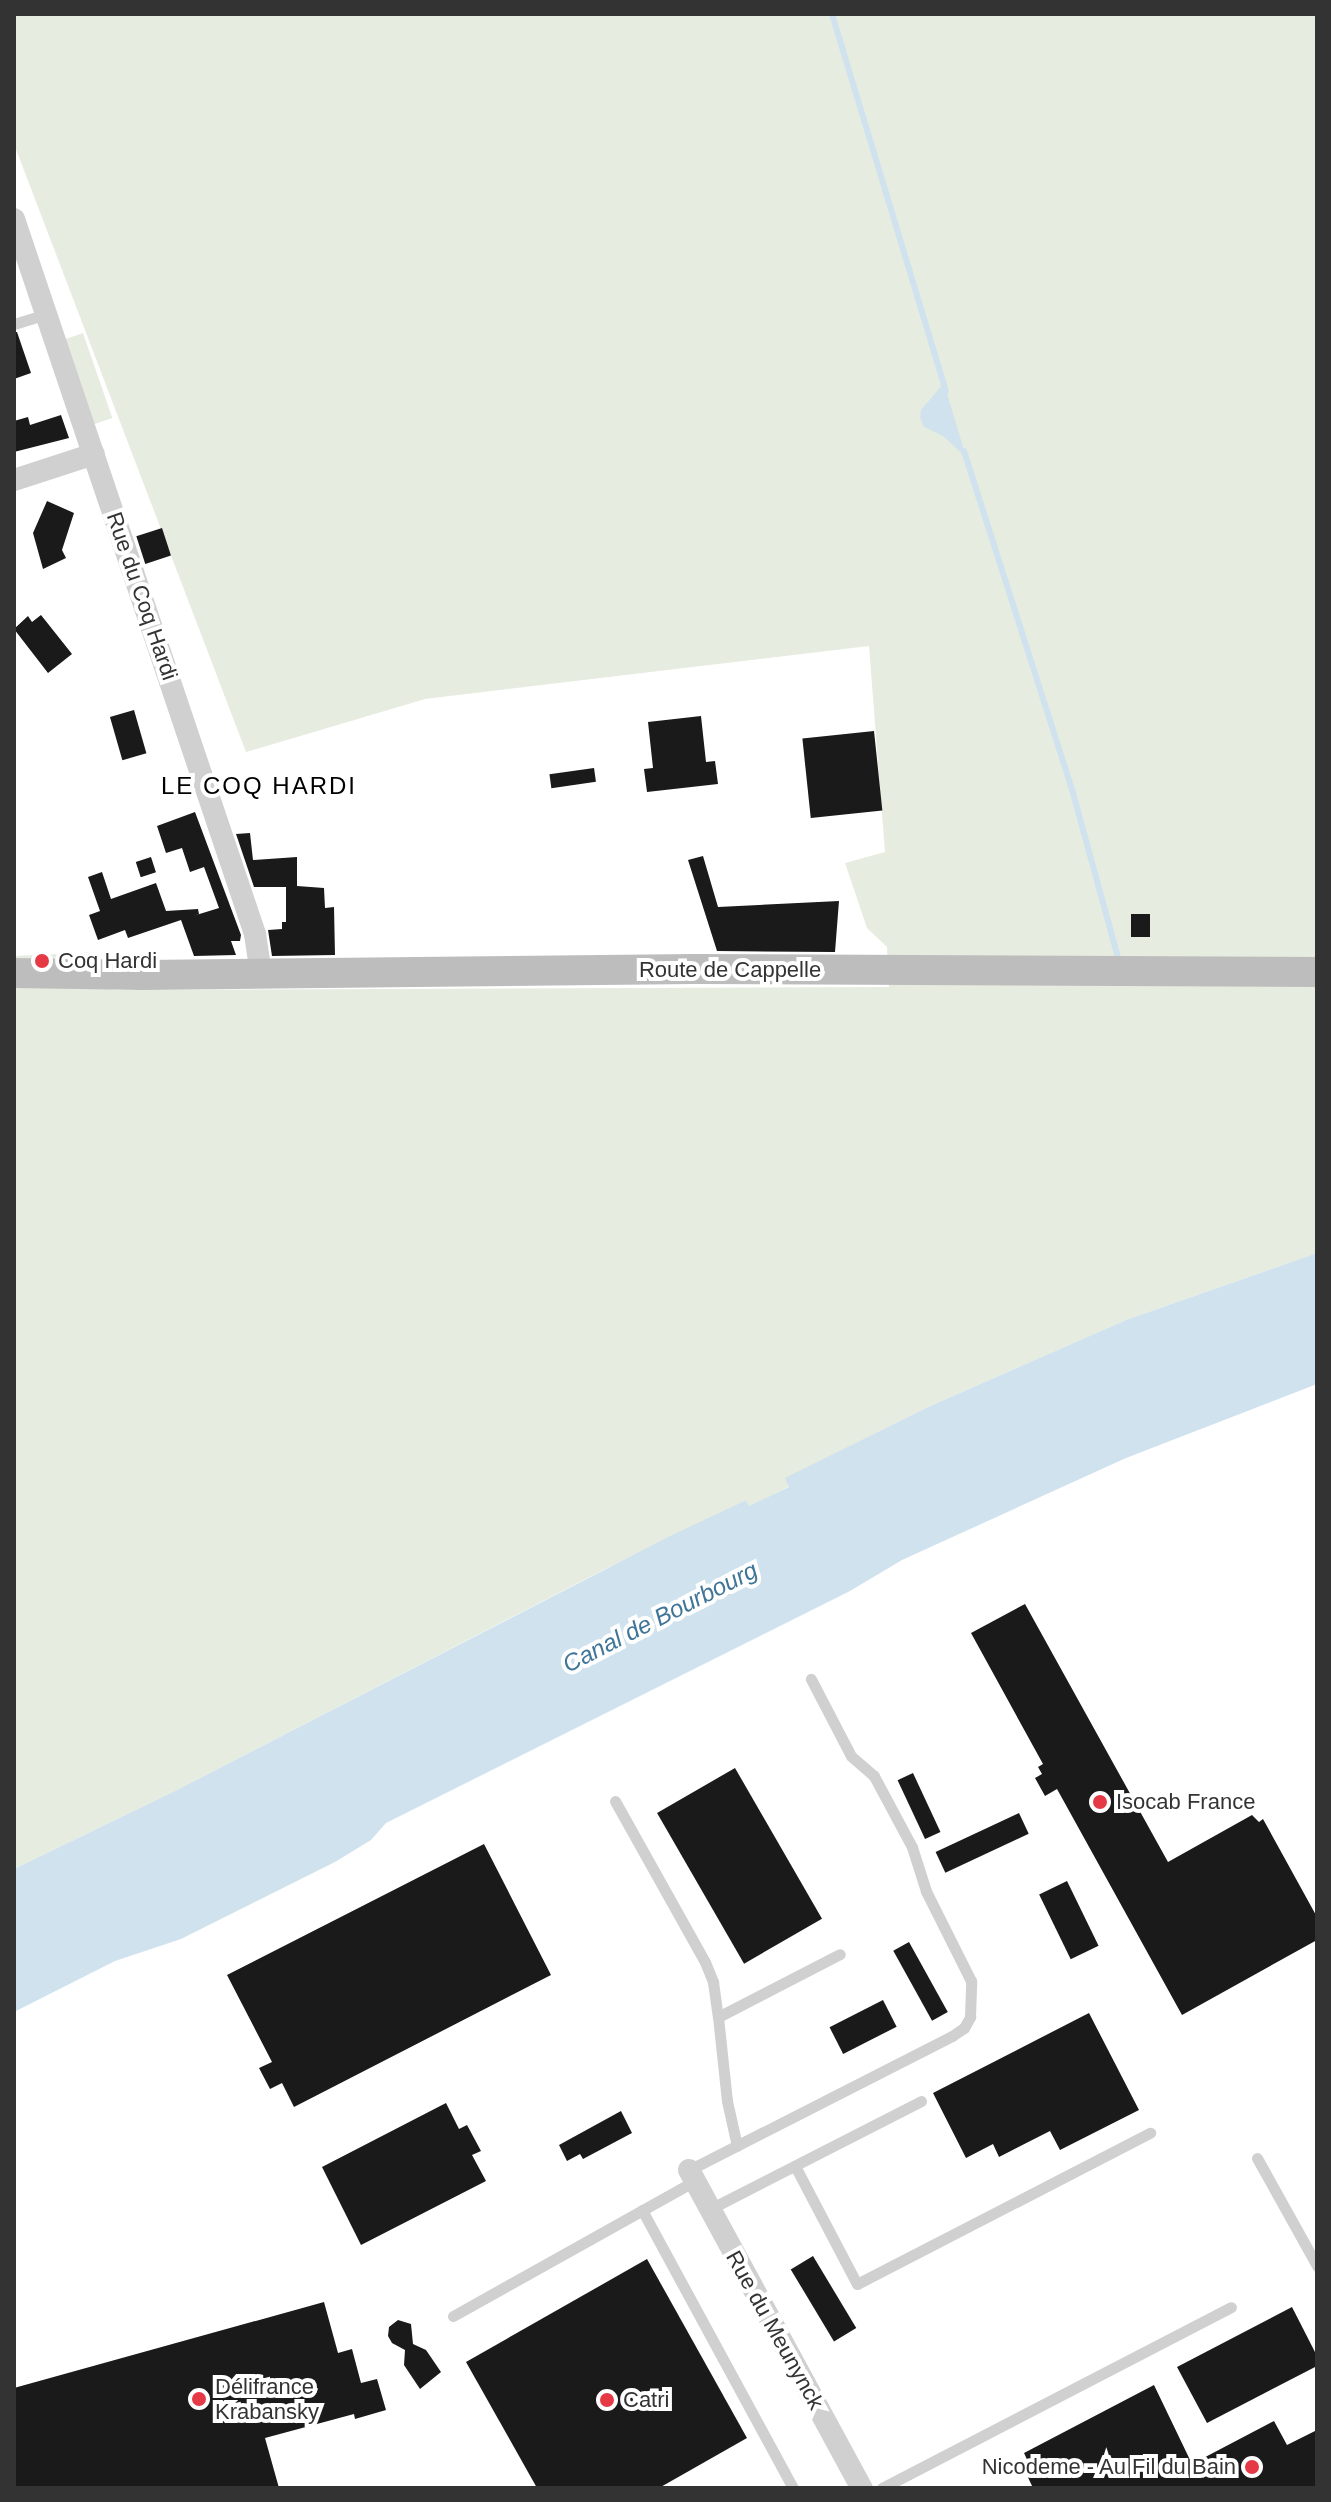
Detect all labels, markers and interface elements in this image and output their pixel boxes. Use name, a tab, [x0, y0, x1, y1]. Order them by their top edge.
street label: Rue du Coq Hardi	[101, 508, 183, 684]
district label: LE COQ HARDI	[161, 772, 357, 800]
place label: Coq Hardi	[58, 948, 157, 974]
marker: Coq Hardi	[33, 952, 51, 970]
street label: Route de Cappelle	[639, 957, 821, 983]
water label: Canal de Bourbourg	[558, 1555, 762, 1679]
place label: Isocab France	[1116, 1789, 1255, 1815]
marker: Isocab France	[1091, 1793, 1109, 1811]
street label: Rue du Meunynck	[720, 2246, 830, 2414]
place label: Délifrance Krabansky	[215, 2373, 319, 2424]
place label: Catri	[623, 2387, 669, 2413]
marker: Délifrance Krabansky	[190, 2390, 208, 2408]
marker: Catri	[598, 2391, 616, 2409]
place label: Nicodeme - Au Fil du Bain	[980, 2454, 1236, 2480]
marker: Nicodeme - Au Fil du Bain	[1243, 2458, 1261, 2476]

